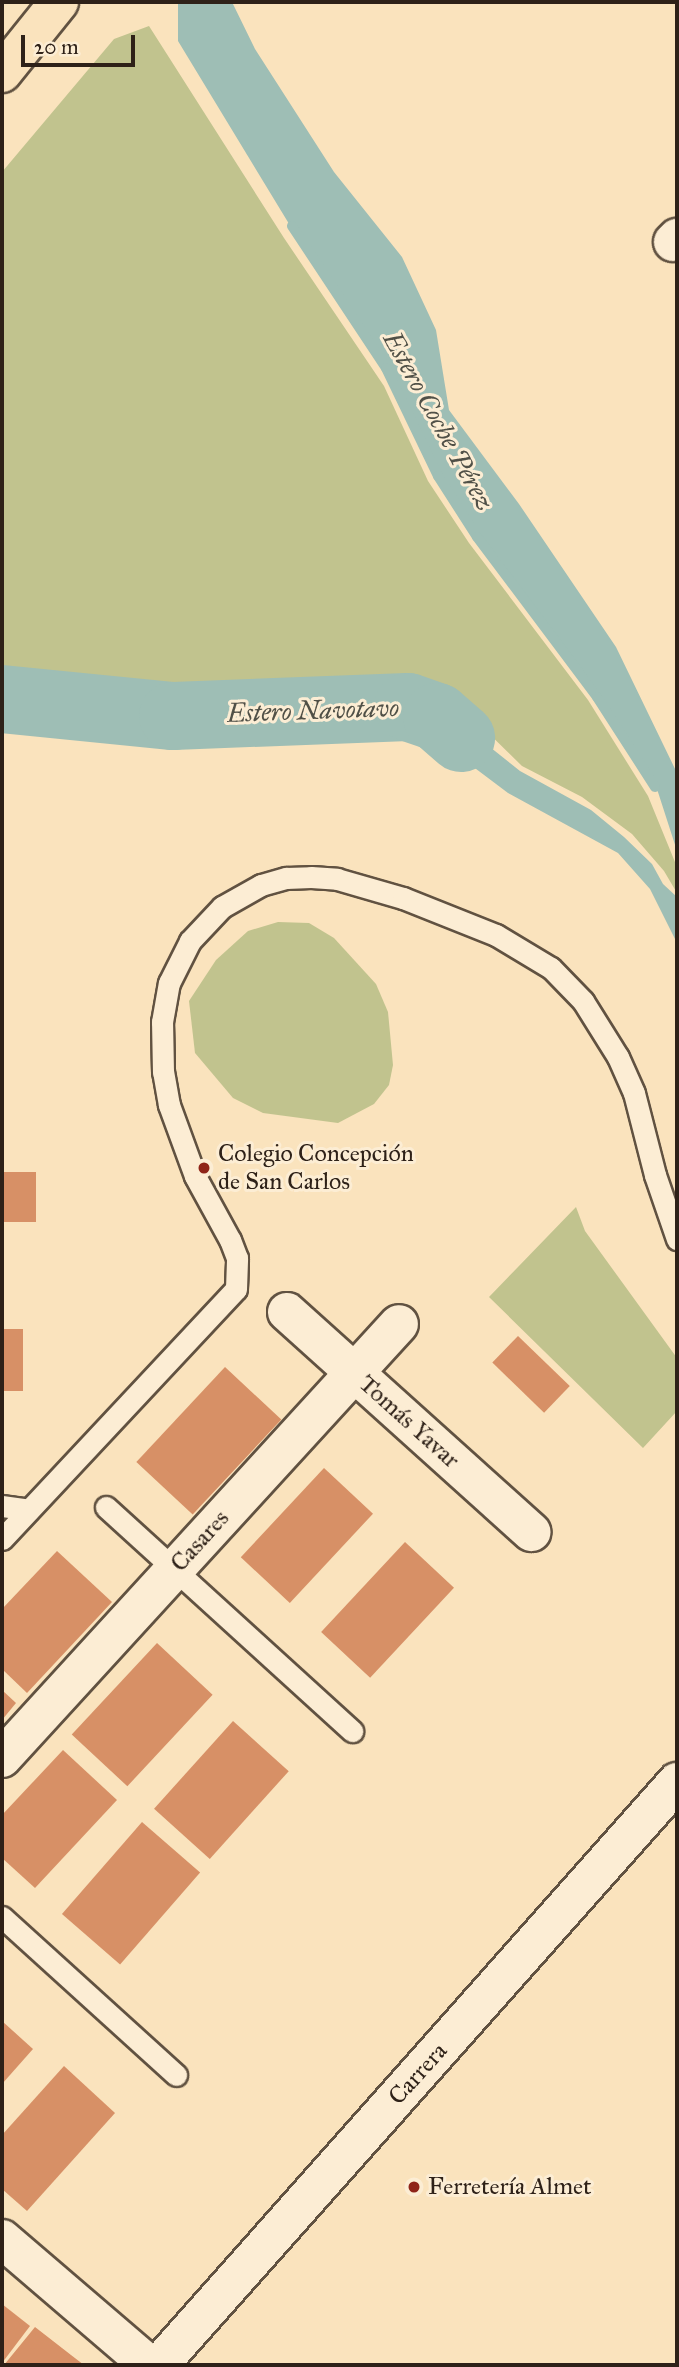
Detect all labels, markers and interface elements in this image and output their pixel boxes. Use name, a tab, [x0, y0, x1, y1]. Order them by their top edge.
scale bar	[24, 21, 138, 65]
text: 20 m	[34, 34, 79, 60]
water label: Estero Coche Pérez	[376, 326, 500, 516]
water label: Estero Navotavo	[226, 692, 400, 730]
place label: Colegio Concepción de San Carlos	[218, 1140, 414, 1196]
marker: Colegio Concepción de San Carlos	[196, 1160, 212, 1176]
street label: Tomás Yavar	[353, 1369, 465, 1475]
street label: Casares	[165, 1504, 235, 1578]
street label: Carrera	[383, 2037, 453, 2111]
place label: Ferretería Almet	[428, 2173, 592, 2201]
marker: Ferretería Almet	[406, 2179, 422, 2195]

